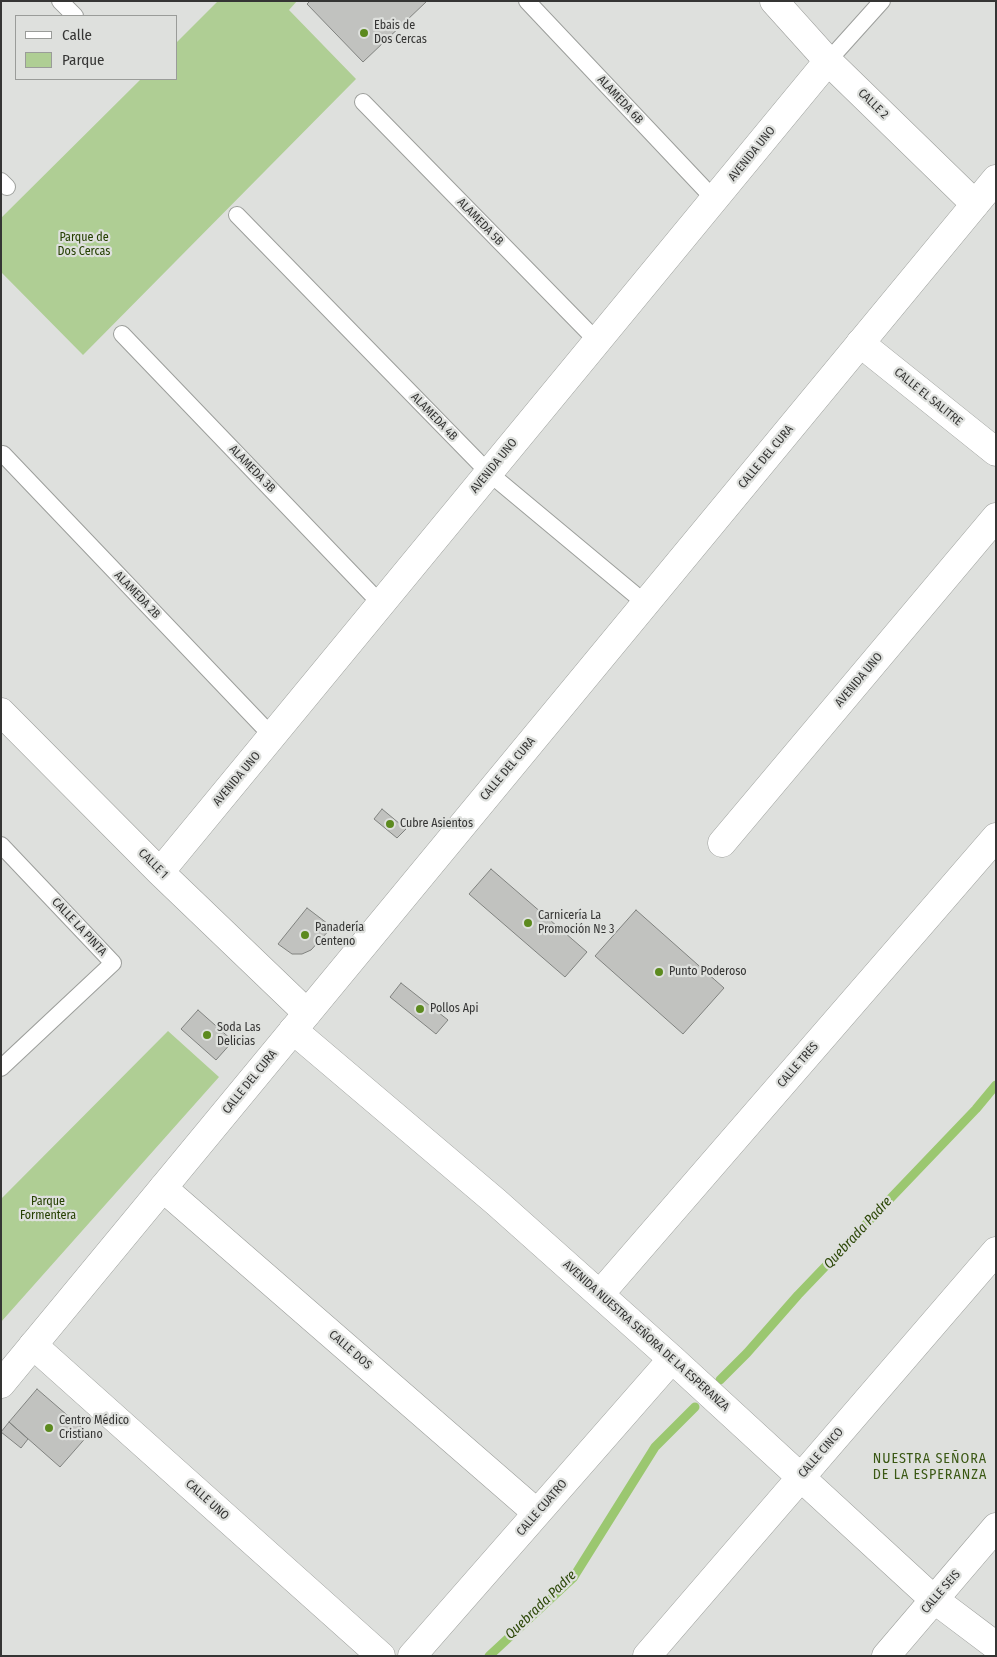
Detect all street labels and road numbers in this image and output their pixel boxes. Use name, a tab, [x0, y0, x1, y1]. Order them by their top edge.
street label: ALAMEDA 6B	[594, 73, 646, 127]
street label: CALLE 2	[855, 86, 891, 122]
street label: AVENIDA UNO	[726, 124, 778, 184]
street label: ALAMEDA 5B	[454, 195, 506, 249]
street label: CALLE EL SALITRE	[891, 365, 965, 429]
street label: ALAMEDA 4B	[408, 390, 460, 444]
street label: CALLE DEL CURA	[735, 422, 797, 492]
street label: AVENIDA UNO	[468, 436, 520, 496]
street label: ALAMEDA 3B	[226, 442, 278, 496]
street label: ALAMEDA 2B	[111, 568, 163, 622]
street label: AVENIDA UNO	[832, 650, 886, 710]
street label: CALLE DEL CURA	[477, 734, 539, 804]
street label: AVENIDA UNO	[210, 749, 264, 809]
street label: CALLE 1	[135, 846, 171, 882]
street label: CALLE LA PINTA	[49, 895, 109, 959]
street label: CALLE TRES	[775, 1040, 821, 1090]
street label: CALLE DEL CURA	[220, 1047, 280, 1117]
street label: AVENIDA NUESTRA SEÑORA DE LA ESPERANZA	[560, 1258, 732, 1414]
street label: CALLE DOS	[326, 1328, 374, 1372]
street label: CALLE CINCO	[795, 1425, 847, 1481]
street label: CALLE UNO	[182, 1477, 232, 1523]
street label: CALLE CUATRO	[514, 1477, 570, 1539]
street label: CALLE SEIS	[918, 1568, 964, 1616]

